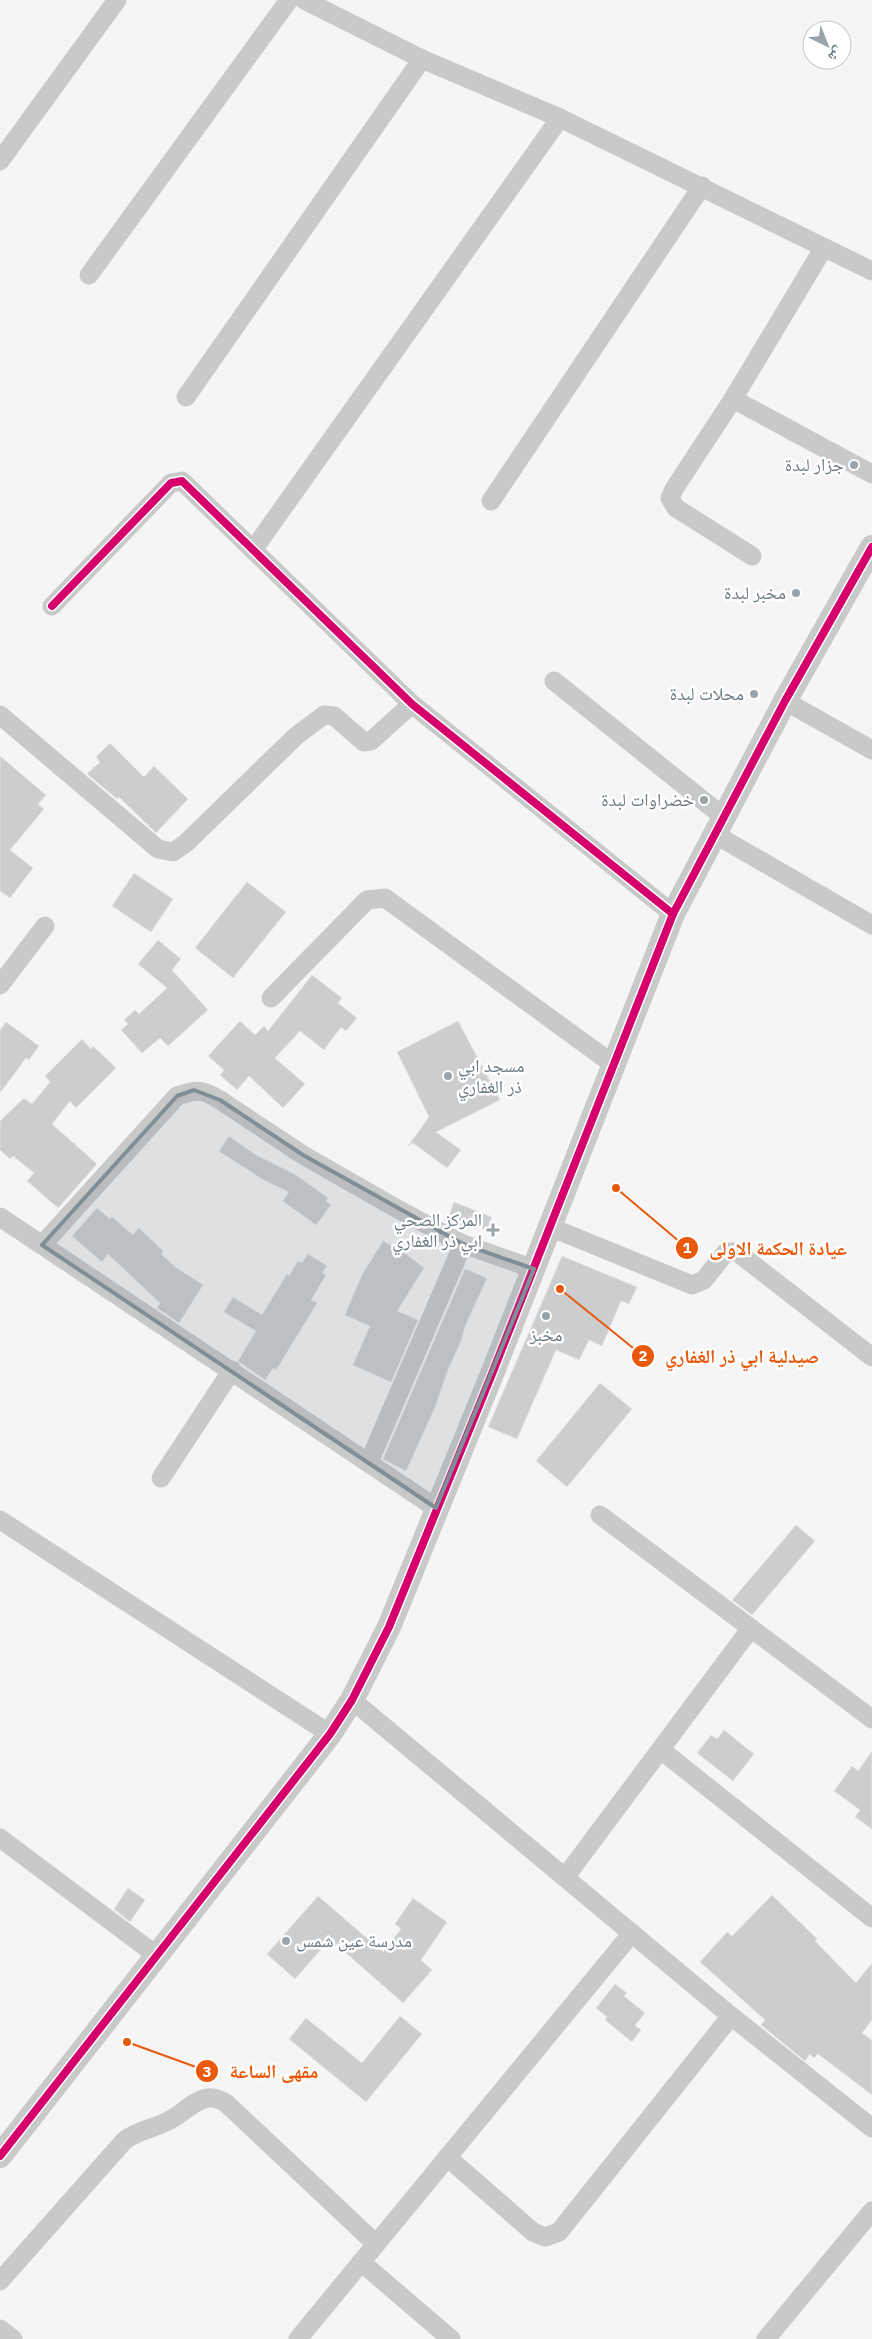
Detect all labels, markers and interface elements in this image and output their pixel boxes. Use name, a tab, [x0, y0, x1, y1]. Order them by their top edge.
north arrow	[802, 20, 852, 70]
text: ش	[824, 43, 847, 66]
place label: جزار لبدة	[785, 453, 844, 476]
marker: جزار لبدة	[848, 459, 860, 471]
place label: مخبر لبدة	[724, 581, 786, 604]
marker: مخبر لبدة	[790, 587, 802, 599]
place label: محلات لبدة	[670, 682, 744, 705]
marker: محلات لبدة	[748, 688, 760, 700]
place label: خضراوات لبدة	[601, 788, 694, 811]
marker: خضراوات لبدة	[698, 794, 710, 806]
place label: مسجد ابي ذر الغفاري	[458, 1054, 525, 1102]
marker: مسجد ابي ذر الغفاري	[442, 1070, 454, 1082]
place label: المركز الصحي ابي ذر الغفاري	[392, 1208, 482, 1256]
marker: المركز الصحي ابي ذر الغفاري	[486, 1223, 500, 1237]
callout: عيادة الحكمة الاولى	[674, 1231, 857, 1265]
text: عيادة الحكمة الاولى	[709, 1236, 847, 1260]
text: 1	[682, 1238, 692, 1257]
marker: مخبز	[540, 1310, 552, 1322]
place label: مخبز	[529, 1323, 562, 1346]
callout: صيدلية ابي ذر الغفاري	[630, 1339, 829, 1373]
text: صيدلية ابي ذر الغفاري	[665, 1344, 819, 1372]
text: 2	[638, 1346, 648, 1365]
place label: مدرسة عين شمس	[296, 1929, 412, 1952]
marker: مدرسة عين شمس	[280, 1935, 292, 1947]
callout: مقهى الساعة	[194, 2054, 328, 2088]
text: مقهى الساعة	[230, 2059, 318, 2083]
text: 3	[202, 2062, 212, 2081]

